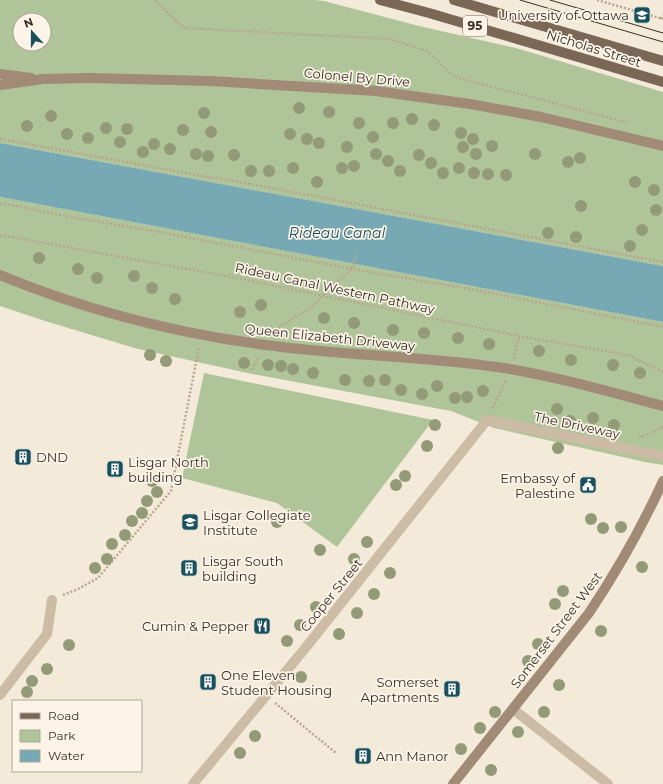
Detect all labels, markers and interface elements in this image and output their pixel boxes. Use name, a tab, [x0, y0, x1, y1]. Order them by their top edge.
school or university icon: University of Ottawa	[632, 5, 652, 25]
place label: University of Ottawa	[498, 7, 629, 23]
north arrow	[12, 12, 52, 52]
text: N	[22, 15, 35, 31]
road number: 95	[463, 16, 487, 36]
street label: Nicholas Street	[545, 26, 643, 70]
street label: Colonel By Drive	[303, 64, 411, 90]
water label: Rideau Canal	[289, 224, 385, 242]
street label: Rideau Canal Western Pathway	[234, 259, 437, 317]
street label: Queen Elizabeth Driveway	[244, 320, 417, 354]
street label: The Driveway	[533, 408, 622, 442]
building icon: DND	[13, 447, 33, 467]
place label: DND	[36, 449, 68, 465]
place label: Lisgar North building	[128, 454, 209, 485]
building icon: Lisgar North building	[105, 459, 125, 479]
place label: Embassy of Palestine	[500, 470, 576, 501]
public building icon: Embassy of Palestine	[578, 475, 598, 495]
place label: Lisgar Collegiate Institute	[203, 507, 311, 538]
school or university icon: Lisgar Collegiate Institute	[180, 512, 200, 532]
place label: Lisgar South building	[202, 553, 284, 584]
street label: Cooper Street	[297, 555, 365, 635]
building icon: Lisgar South building	[179, 558, 199, 578]
street label: Somerset Street West	[507, 569, 605, 691]
restaurant icon: Cumin & Pepper	[252, 616, 272, 636]
place label: Cumin & Pepper	[142, 618, 249, 634]
place label: One Eleven Student Housing	[221, 667, 332, 698]
building icon: One Eleven Student Housing	[198, 672, 218, 692]
place label: Somerset Apartments	[360, 674, 439, 705]
building icon: Somerset Apartments	[442, 679, 462, 699]
legend	[12, 700, 142, 772]
text: Road	[48, 708, 79, 723]
text: Park	[48, 728, 76, 743]
building icon: Ann Manor	[353, 746, 373, 766]
text: Water	[48, 748, 85, 763]
place label: Ann Manor	[376, 748, 449, 764]

